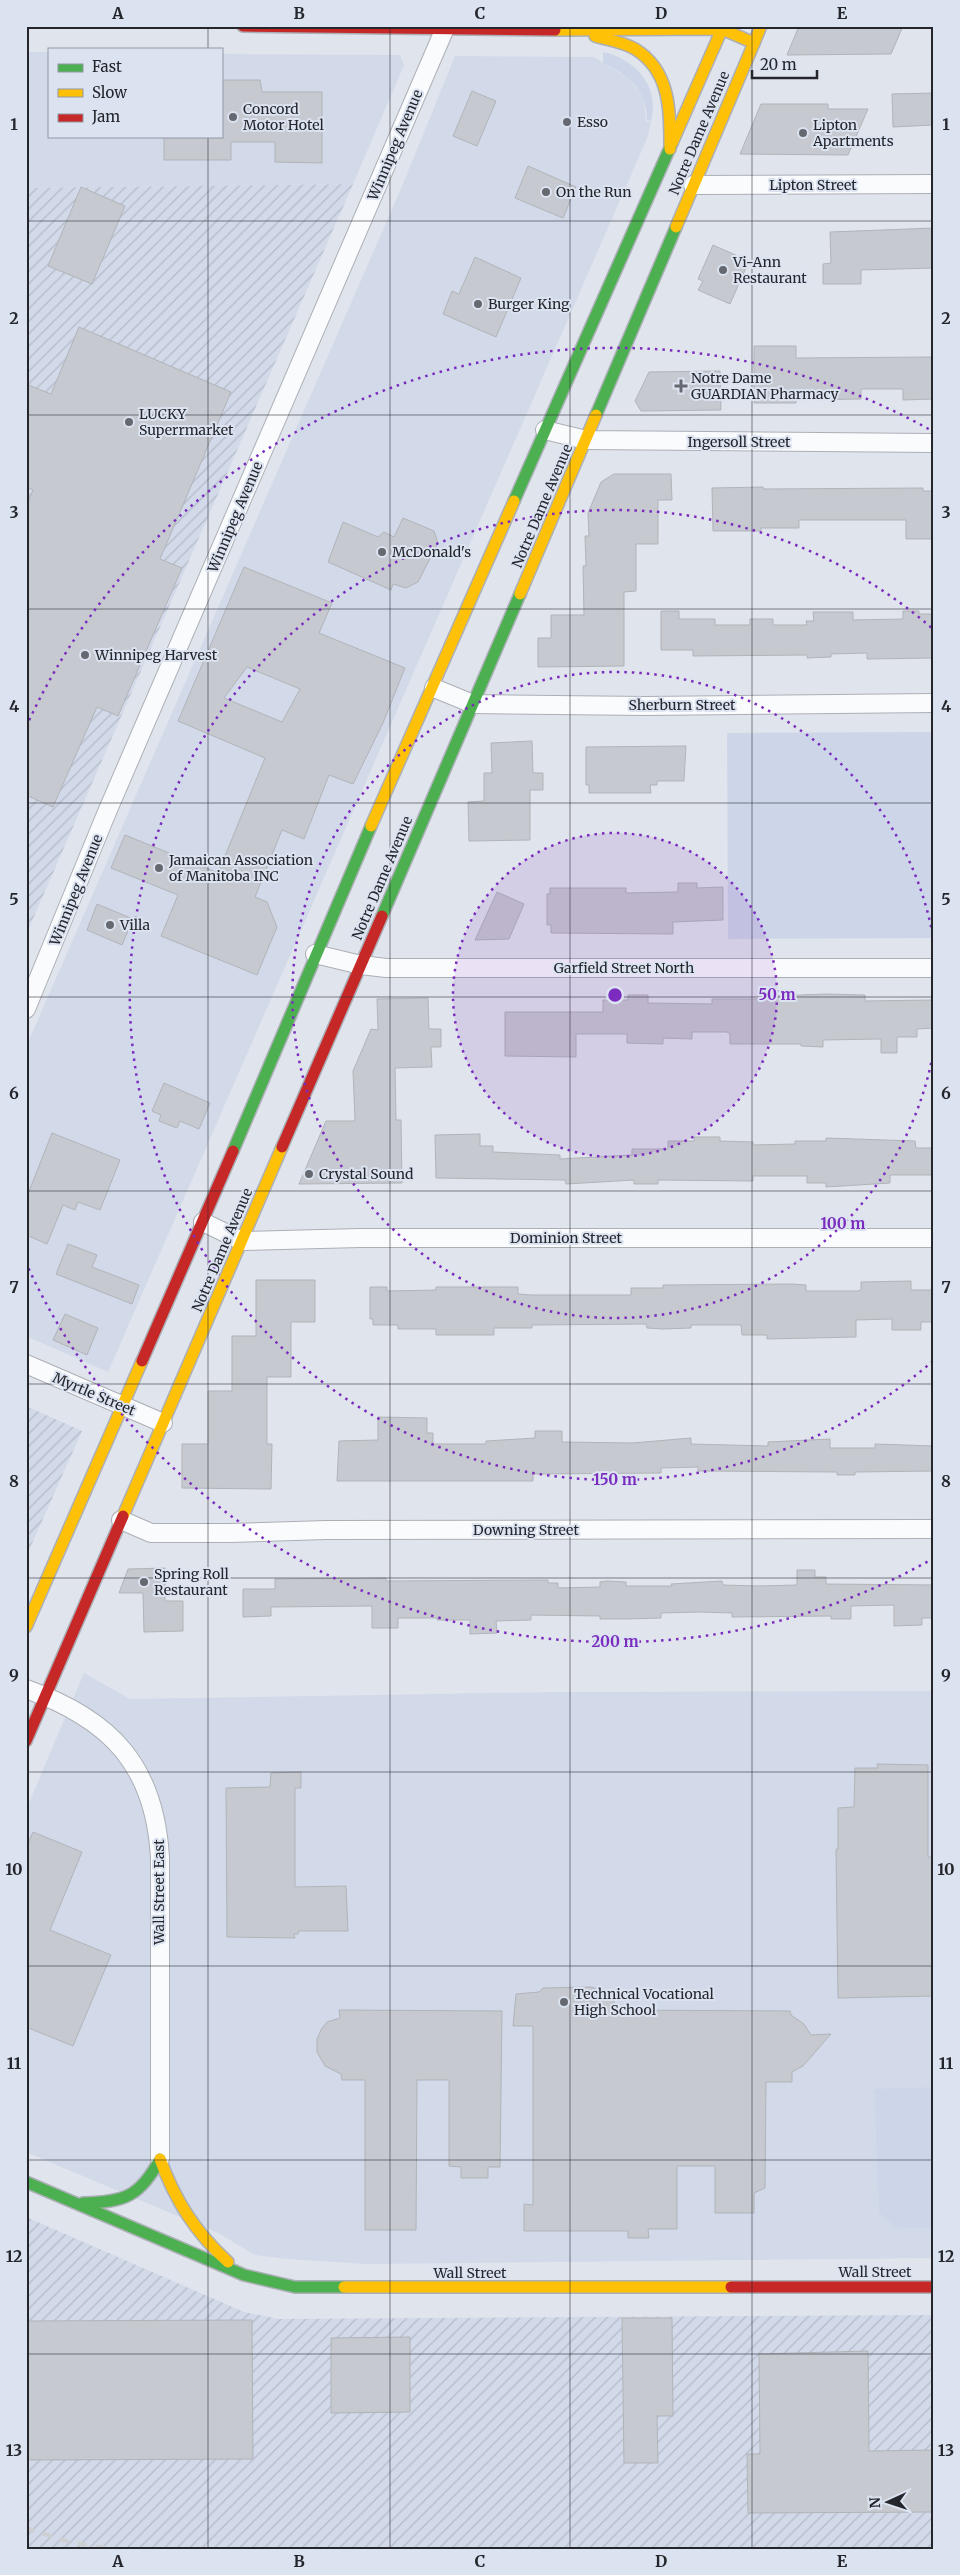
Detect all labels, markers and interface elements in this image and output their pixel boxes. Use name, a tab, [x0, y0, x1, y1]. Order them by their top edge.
text: A	[111, 3, 124, 23]
text: B	[293, 3, 305, 23]
text: C	[475, 3, 485, 23]
text: D	[655, 3, 667, 23]
text: E	[837, 3, 848, 23]
legend	[48, 48, 222, 138]
scale bar	[752, 48, 818, 80]
text: 20 m	[760, 55, 797, 74]
text: Fast	[92, 57, 122, 76]
street label: Notre Dame Avenue	[665, 68, 733, 198]
text: Slow	[92, 83, 127, 102]
street label: Winnipeg Avenue	[363, 87, 426, 204]
place label: Concord Motor Hotel	[243, 100, 324, 134]
text: Jam	[91, 107, 120, 126]
marker: Concord Motor Hotel	[227, 111, 239, 123]
place label: Esso	[577, 113, 608, 131]
text: 1	[10, 114, 18, 134]
text: 1	[942, 114, 950, 134]
marker: Esso	[561, 116, 573, 128]
place label: Lipton Apartments	[812, 116, 894, 150]
marker: Lipton Apartments	[797, 127, 809, 139]
street label: Lipton Street	[769, 176, 857, 194]
place label: On the Run	[556, 183, 632, 201]
marker: On the Run	[540, 186, 552, 198]
place label: Vi-Ann Restaurant	[732, 253, 807, 287]
marker: Vi-Ann Restaurant	[717, 264, 729, 276]
place label: Burger King	[488, 295, 570, 313]
marker: Burger King	[472, 298, 484, 310]
text: 2	[9, 308, 19, 328]
text: 2	[941, 308, 951, 328]
place label: Notre Dame GUARDIAN Pharmacy	[691, 369, 840, 403]
marker: Notre Dame GUARDIAN Pharmacy	[675, 380, 687, 392]
place label: LUCKY Superrmarket	[139, 405, 234, 439]
marker: LUCKY Superrmarket	[123, 416, 135, 428]
street label: Ingersoll Street	[688, 433, 791, 451]
street label: Notre Dame Avenue	[508, 441, 576, 571]
street label: Winnipeg Avenue	[203, 459, 266, 576]
text: 3	[9, 502, 19, 522]
text: 3	[941, 502, 951, 522]
place label: McDonald's	[392, 543, 471, 561]
marker: McDonald's	[376, 546, 388, 558]
place label: Winnipeg Harvest	[94, 646, 218, 664]
marker: Winnipeg Harvest	[79, 649, 91, 661]
text: 4	[9, 696, 19, 716]
street label: Sherburn Street	[629, 696, 736, 714]
text: 4	[941, 696, 951, 716]
street label: Notre Dame Avenue	[348, 813, 416, 943]
street label: Winnipeg Avenue	[45, 832, 107, 949]
place label: Jamaican Association of Manitoba INC	[168, 851, 313, 885]
marker: Jamaican Association of Manitoba INC	[153, 862, 165, 874]
text: 5	[9, 889, 19, 909]
text: 5	[941, 889, 951, 909]
place label: Villa	[119, 916, 150, 934]
marker: Villa	[104, 919, 116, 931]
street label: Garfield Street North	[554, 959, 694, 977]
text: 50 m	[758, 985, 796, 1004]
centre of rings	[606, 986, 624, 1004]
text: 6	[9, 1083, 19, 1103]
text: 6	[941, 1083, 951, 1103]
place label: Crystal Sound	[319, 1165, 414, 1183]
marker: Crystal Sound	[303, 1168, 315, 1180]
street label: Notre Dame Avenue	[188, 1185, 256, 1315]
text: 100 m	[821, 1214, 865, 1233]
street label: Dominion Street	[510, 1229, 622, 1247]
text: 7	[9, 1277, 19, 1297]
text: 7	[941, 1277, 951, 1297]
street label: Myrtle Street	[50, 1368, 139, 1420]
text: 150 m	[593, 1470, 637, 1489]
text: 8	[9, 1471, 19, 1491]
text: 8	[941, 1471, 951, 1491]
street label: Downing Street	[473, 1521, 579, 1539]
place label: Spring Roll Restaurant	[154, 1565, 229, 1599]
marker: Spring Roll Restaurant	[138, 1576, 150, 1588]
text: 200 m	[591, 1632, 639, 1651]
text: 9	[9, 1665, 19, 1685]
text: 9	[941, 1665, 951, 1685]
street label: Wall Street East	[150, 1839, 168, 1946]
text: 10	[5, 1859, 23, 1879]
text: 10	[937, 1859, 955, 1879]
place label: Technical Vocational High School	[574, 1985, 715, 2019]
marker: Technical Vocational High School	[558, 1996, 570, 2008]
text: 11	[7, 2053, 22, 2073]
text: 11	[939, 2053, 954, 2073]
text: 12	[6, 2246, 22, 2266]
text: 12	[938, 2246, 954, 2266]
street label: Wall Street	[837, 2263, 912, 2281]
street label: Wall Street	[432, 2264, 507, 2282]
text: 13	[6, 2440, 22, 2460]
text: 13	[938, 2440, 954, 2460]
north arrow	[862, 2478, 912, 2528]
text: N	[866, 2497, 884, 2509]
text: A	[111, 2551, 124, 2571]
text: B	[293, 2551, 305, 2571]
text: C	[475, 2551, 485, 2571]
text: D	[655, 2551, 667, 2571]
text: E	[837, 2551, 848, 2571]

